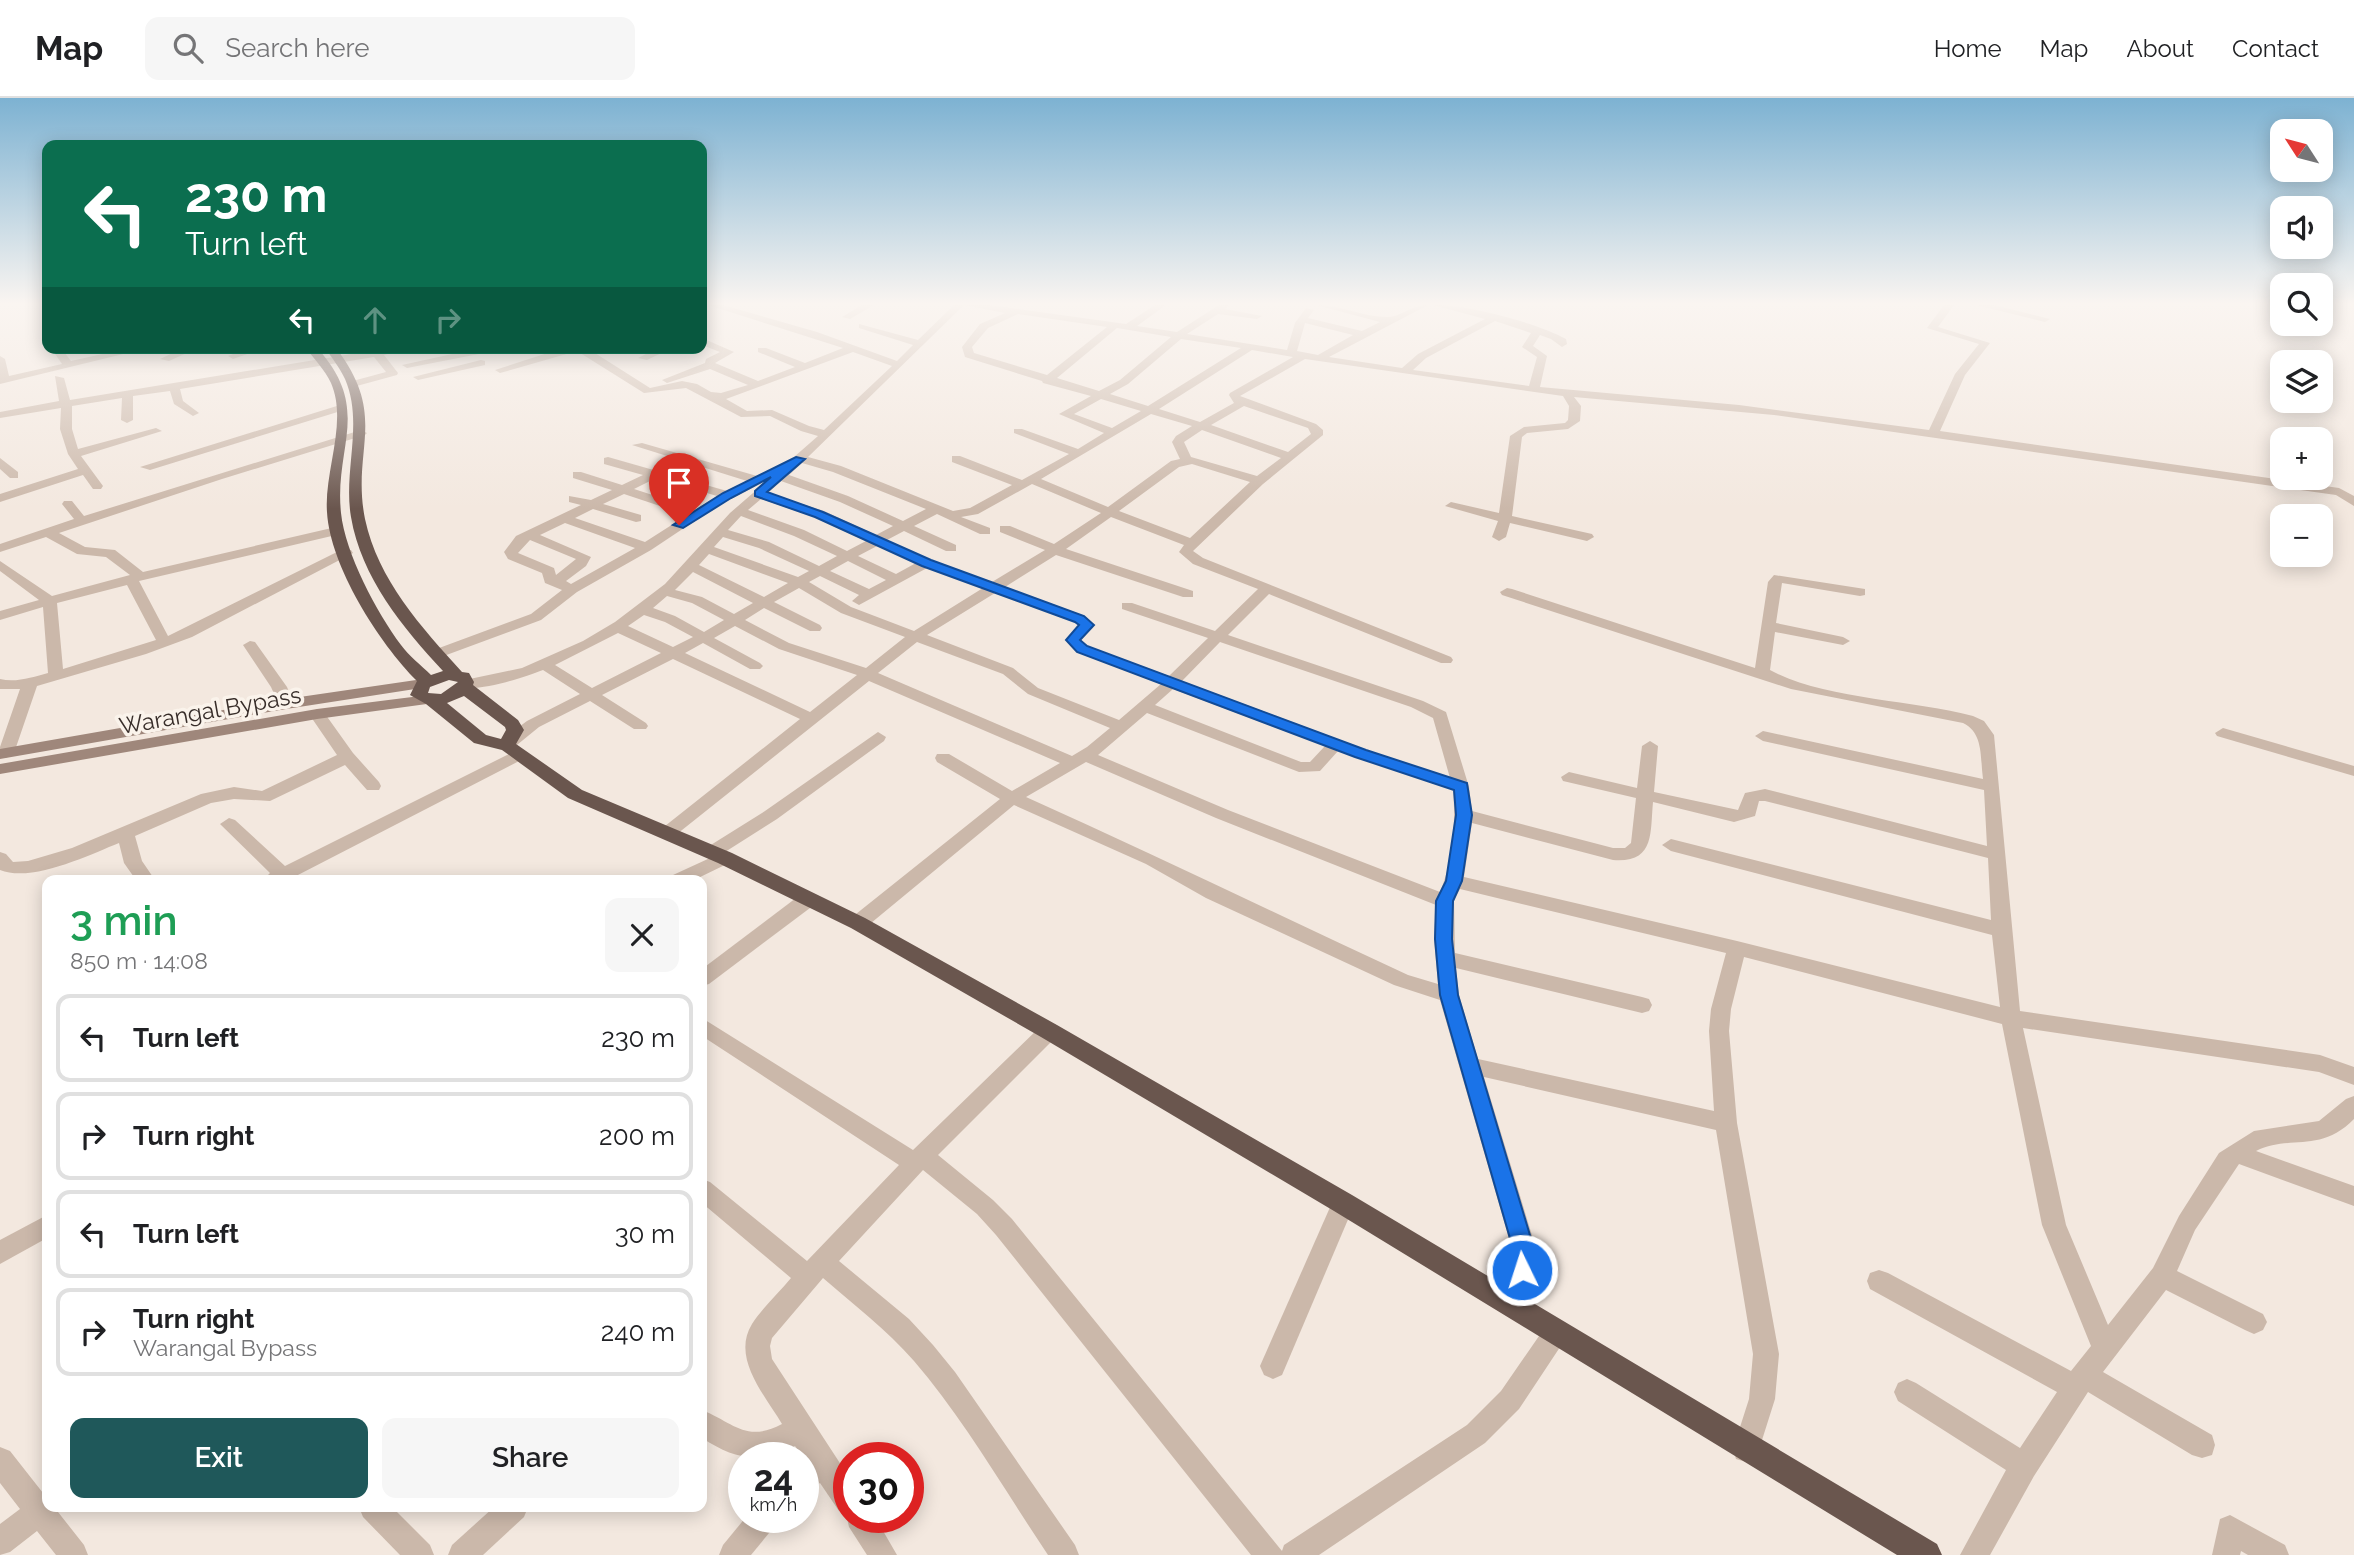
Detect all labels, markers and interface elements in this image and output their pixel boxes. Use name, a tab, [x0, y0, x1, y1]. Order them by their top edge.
search box	[145, 17, 635, 80]
text: Map	[35, 29, 103, 68]
icon: search	[169, 29, 207, 67]
text: Search here	[225, 33, 370, 63]
text: Home	[1934, 34, 2002, 63]
text: Map	[2040, 34, 2088, 63]
text: About	[2126, 34, 2194, 63]
text: Contact	[2232, 34, 2319, 63]
north arrow	[2270, 119, 2333, 182]
map controls	[2270, 119, 2333, 567]
text: 230 m	[185, 166, 327, 223]
icon: left	[70, 168, 161, 259]
button: sound	[2270, 196, 2333, 259]
text: Turn left	[185, 225, 307, 262]
button: search	[2270, 273, 2333, 336]
icon: left	[283, 301, 321, 339]
icon: ahead	[356, 301, 394, 339]
icon: right	[429, 301, 467, 339]
button: layers	[2270, 350, 2333, 413]
button: +	[2270, 427, 2333, 490]
pin	[649, 453, 709, 525]
icon: arrive	[660, 464, 698, 502]
button: −	[2270, 504, 2333, 567]
street label: Warangal Bypass	[117, 681, 303, 739]
text: 3 min	[70, 896, 178, 945]
button: close	[605, 898, 679, 972]
text: 850 m · 14:08	[70, 947, 208, 974]
icon: left	[74, 1019, 112, 1057]
text: Turn left	[133, 1023, 239, 1053]
text: 230 m	[601, 1023, 675, 1053]
icon: right	[74, 1117, 112, 1155]
text: Turn right	[133, 1121, 254, 1151]
text: 200 m	[599, 1121, 675, 1151]
icon: left	[74, 1215, 112, 1253]
text: Turn left	[133, 1219, 239, 1249]
text: 30 m	[615, 1219, 675, 1249]
position arrow	[1485, 1233, 1559, 1307]
text: Turn right	[133, 1304, 254, 1334]
icon: right	[74, 1313, 112, 1351]
text: 240 m	[601, 1317, 675, 1347]
text: Warangal Bypass	[133, 1334, 317, 1361]
button: Exit	[70, 1418, 368, 1498]
button: Share	[382, 1418, 679, 1498]
speed limit sign: 30	[833, 1442, 924, 1533]
text: 24	[754, 1458, 793, 1499]
text: km/h	[750, 1494, 797, 1515]

